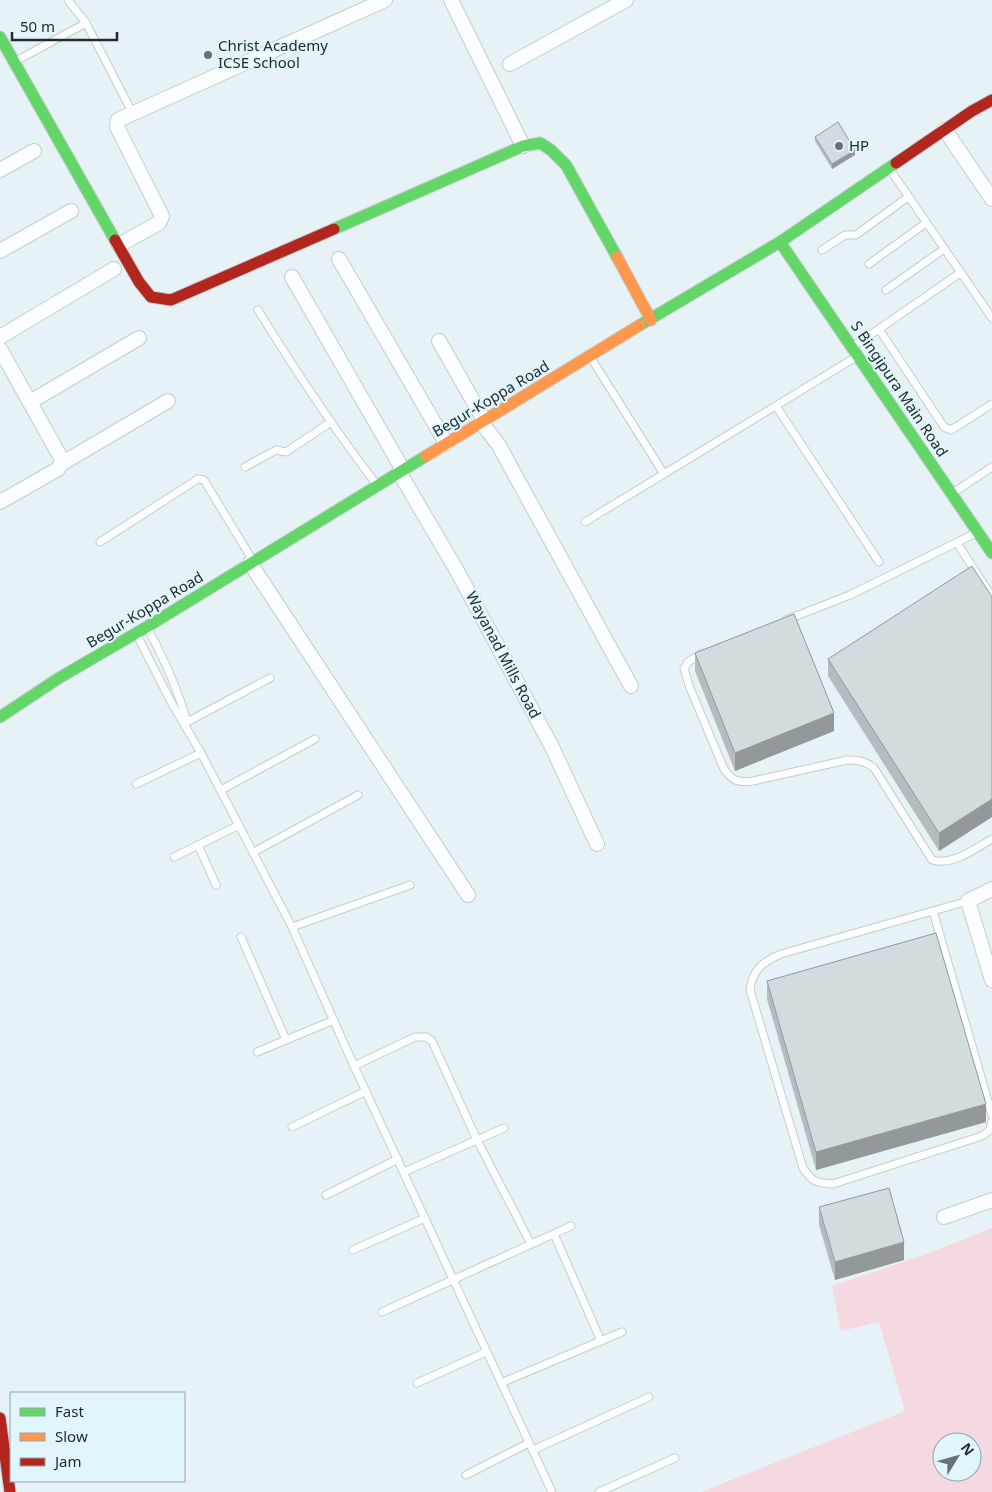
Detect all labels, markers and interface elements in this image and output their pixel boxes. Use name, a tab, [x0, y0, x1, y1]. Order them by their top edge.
scale bar	[12, 10, 118, 42]
text: 50 m	[20, 16, 55, 36]
place label: Christ Academy ICSE School	[218, 35, 328, 72]
marker: Christ Academy ICSE School	[202, 49, 214, 61]
place label: HP	[849, 135, 869, 155]
marker: HP	[833, 140, 845, 152]
street label: S Bingipura Main Road	[847, 317, 953, 460]
street label: Begur-Koppa Road	[428, 355, 553, 441]
street label: Begur-Koppa Road	[82, 566, 207, 652]
street label: Wayanad Mills Road	[462, 587, 546, 722]
legend	[10, 1392, 185, 1482]
text: Fast	[55, 1401, 84, 1421]
text: Slow	[55, 1426, 88, 1446]
north arrow	[932, 1432, 982, 1482]
text: N	[957, 1439, 979, 1459]
text: Jam	[53, 1451, 82, 1471]

